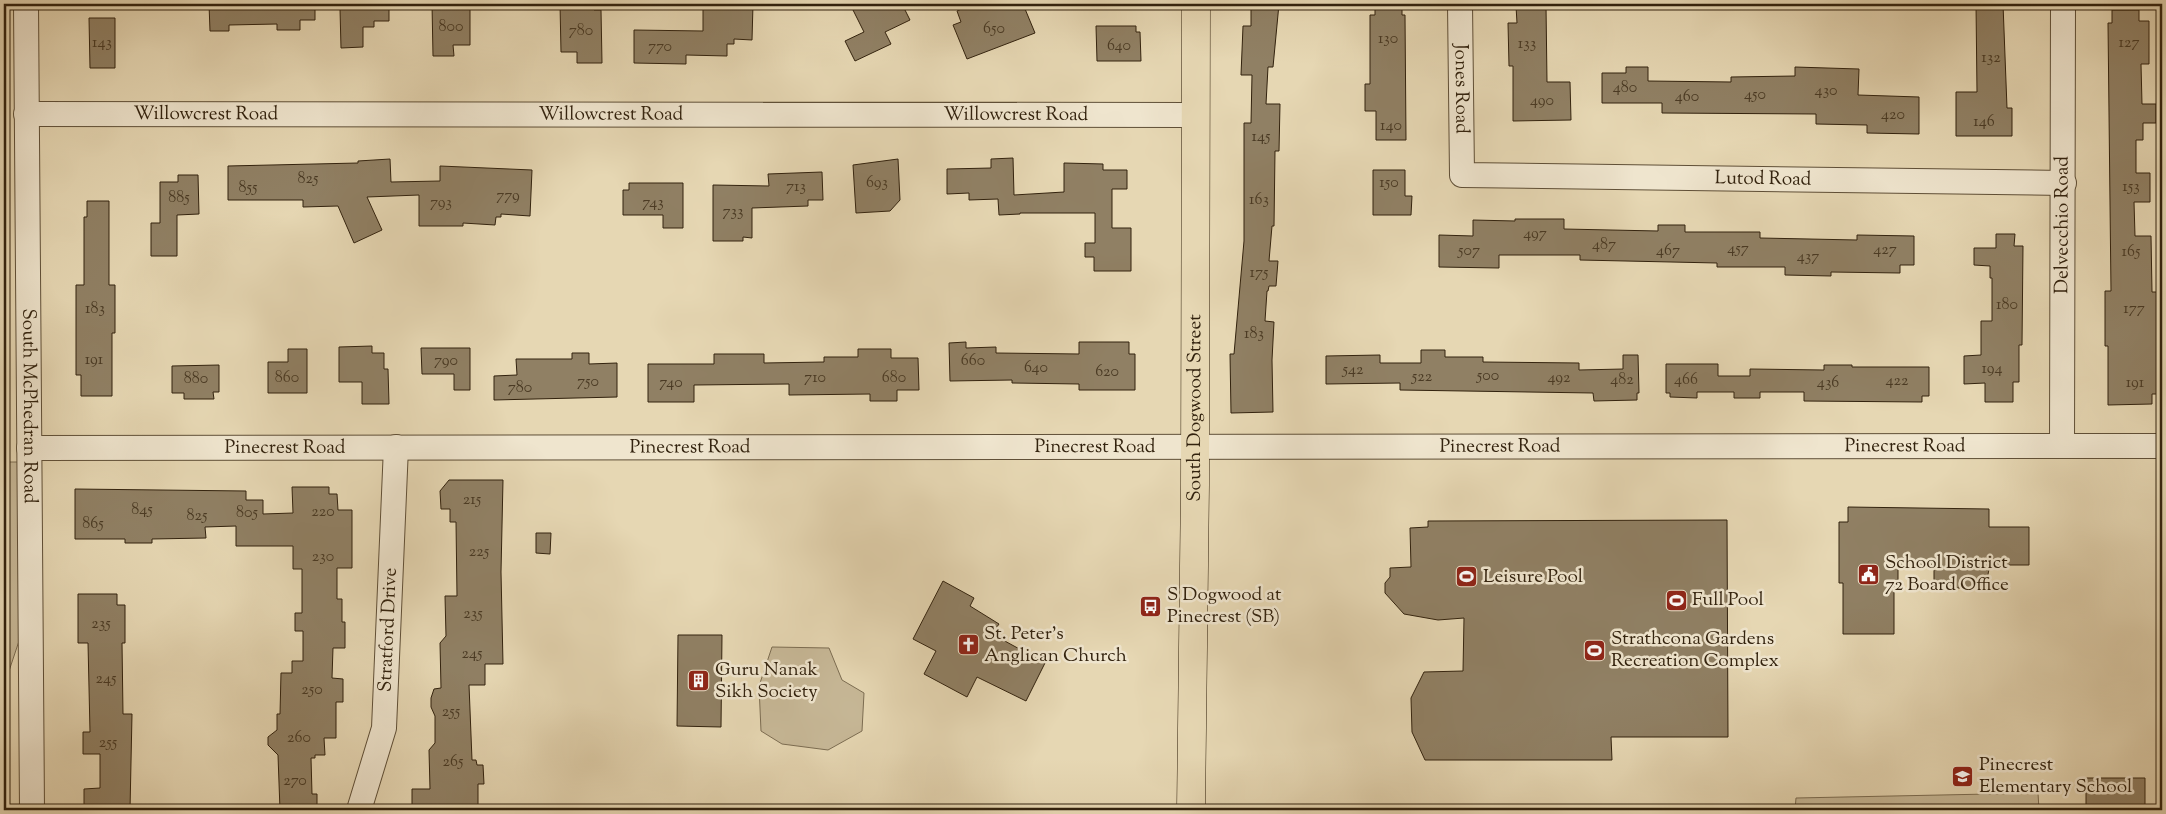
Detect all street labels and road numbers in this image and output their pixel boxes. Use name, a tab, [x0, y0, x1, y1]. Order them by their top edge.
street label: Jones Road	[1447, 43, 1475, 134]
street label: Willowcrest Road	[134, 101, 279, 128]
street label: Willowcrest Road	[539, 101, 684, 128]
street label: Willowcrest Road	[944, 101, 1089, 128]
street label: Delvecchio Road	[2049, 156, 2076, 294]
street label: Lutod Road	[1714, 165, 1812, 193]
street label: South McPhedran Road	[15, 308, 43, 504]
street label: South Dogwood Street	[1181, 314, 1209, 502]
street label: Pinecrest Road	[1034, 433, 1156, 461]
street label: Pinecrest Road	[1439, 433, 1561, 460]
street label: Pinecrest Road	[1844, 433, 1966, 460]
street label: Pinecrest Road	[224, 434, 346, 461]
street label: Pinecrest Road	[629, 434, 751, 461]
street label: Stratford Drive	[372, 567, 404, 693]

